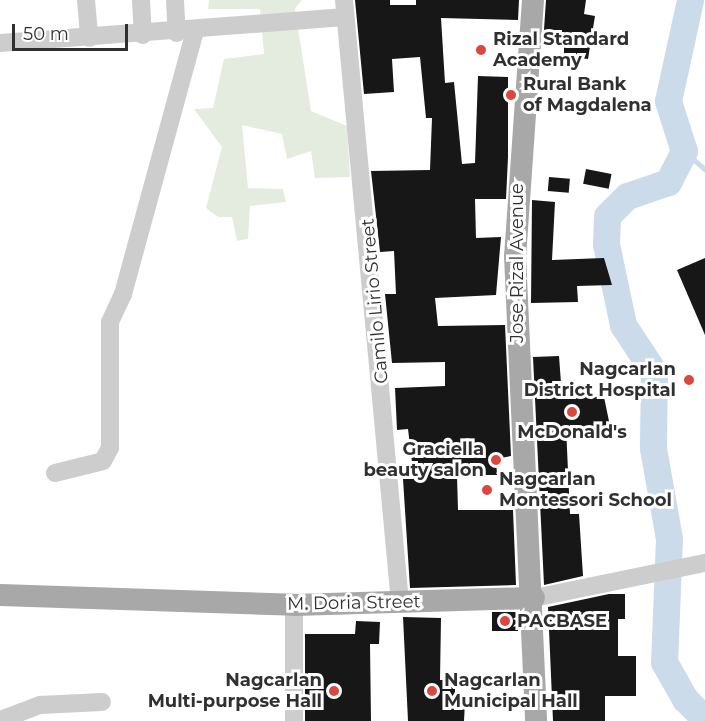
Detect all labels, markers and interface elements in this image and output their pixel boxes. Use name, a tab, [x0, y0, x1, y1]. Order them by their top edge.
scale bar	[15, 12, 130, 50]
text: 50 m	[23, 23, 69, 45]
place label: Rizal Standard Academy	[493, 29, 629, 72]
marker: Rizal Standard Academy	[474, 43, 488, 57]
place label: Rural Bank of Magdalena	[523, 74, 652, 116]
marker: Rural Bank of Magdalena	[504, 88, 518, 102]
street label: Jose Rizal Avenue	[506, 183, 528, 343]
street label: Camilo Lirio Street	[357, 217, 393, 385]
place label: Nagcarlan District Hospital	[524, 359, 676, 401]
marker: Nagcarlan District Hospital	[680, 371, 698, 389]
marker: McDonald's	[565, 405, 579, 419]
place label: McDonald's	[517, 421, 627, 443]
place label: Graciella beauty salon	[363, 439, 484, 482]
marker: Graciella beauty salon	[489, 453, 503, 467]
place label: Nagcarlan Montessori School	[499, 469, 672, 512]
marker: Nagcarlan Montessori School	[480, 483, 494, 497]
street label: M. Doria Street	[287, 591, 421, 615]
place label: PACBASE	[517, 610, 607, 632]
marker: PACBASE	[498, 614, 512, 628]
place label: Nagcarlan Multi-purpose Hall	[148, 670, 322, 712]
place label: Nagcarlan Municipal Hall	[444, 670, 578, 712]
marker: Nagcarlan Multi-purpose Hall	[327, 684, 341, 698]
marker: Nagcarlan Municipal Hall	[425, 684, 439, 698]

